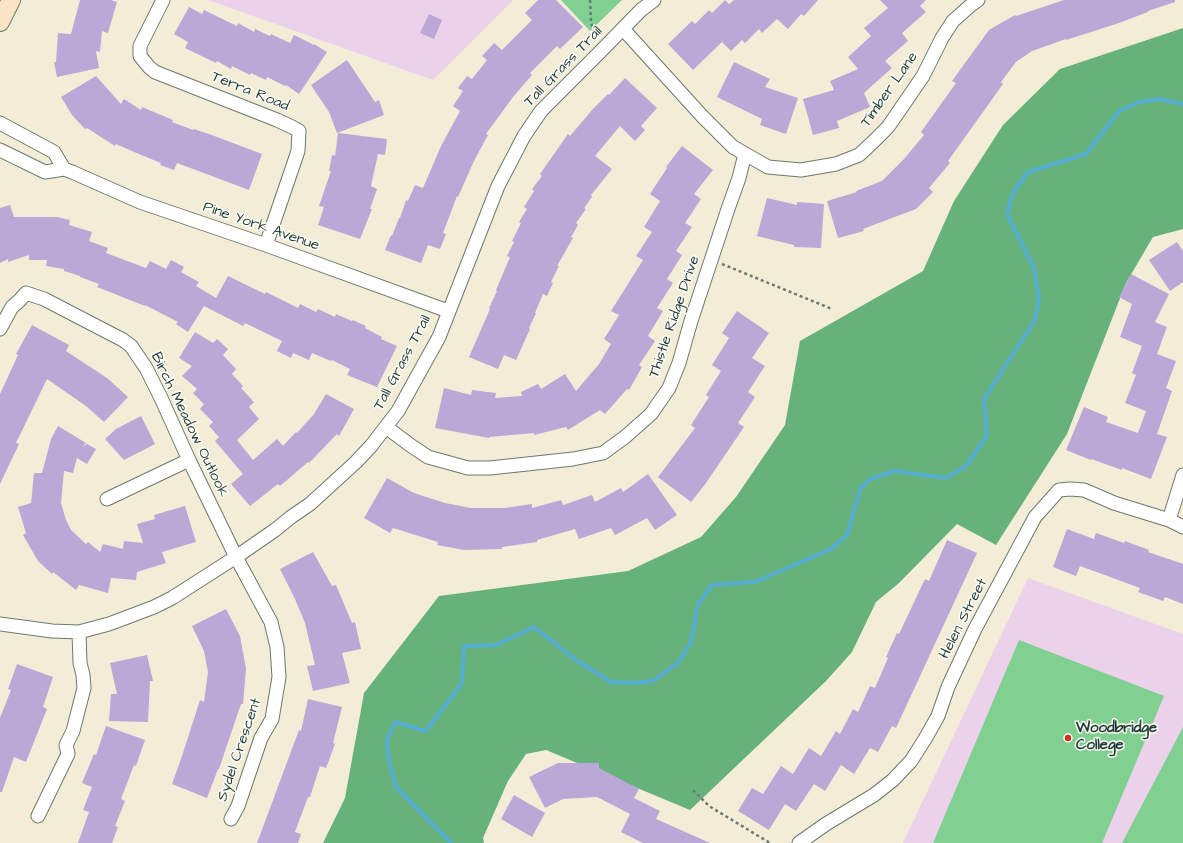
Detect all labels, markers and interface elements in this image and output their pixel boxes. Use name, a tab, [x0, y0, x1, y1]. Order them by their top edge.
street label: Tall Grass Trail	[521, 23, 607, 111]
street label: Timber Lane	[857, 49, 923, 131]
street label: Terra Road	[209, 68, 291, 116]
street label: Pine York Avenue	[200, 199, 322, 255]
street label: Thistle Ridge Drive	[646, 254, 704, 380]
street label: Tall Grass Trail	[370, 312, 436, 414]
street label: Birch Meadow Outlook	[146, 350, 232, 500]
street label: Helen Street	[936, 576, 992, 662]
street label: Sydel Crescent	[214, 696, 266, 804]
place label: Woodbridge College	[1076, 720, 1157, 755]
marker: Woodbridge College	[1063, 733, 1073, 743]

